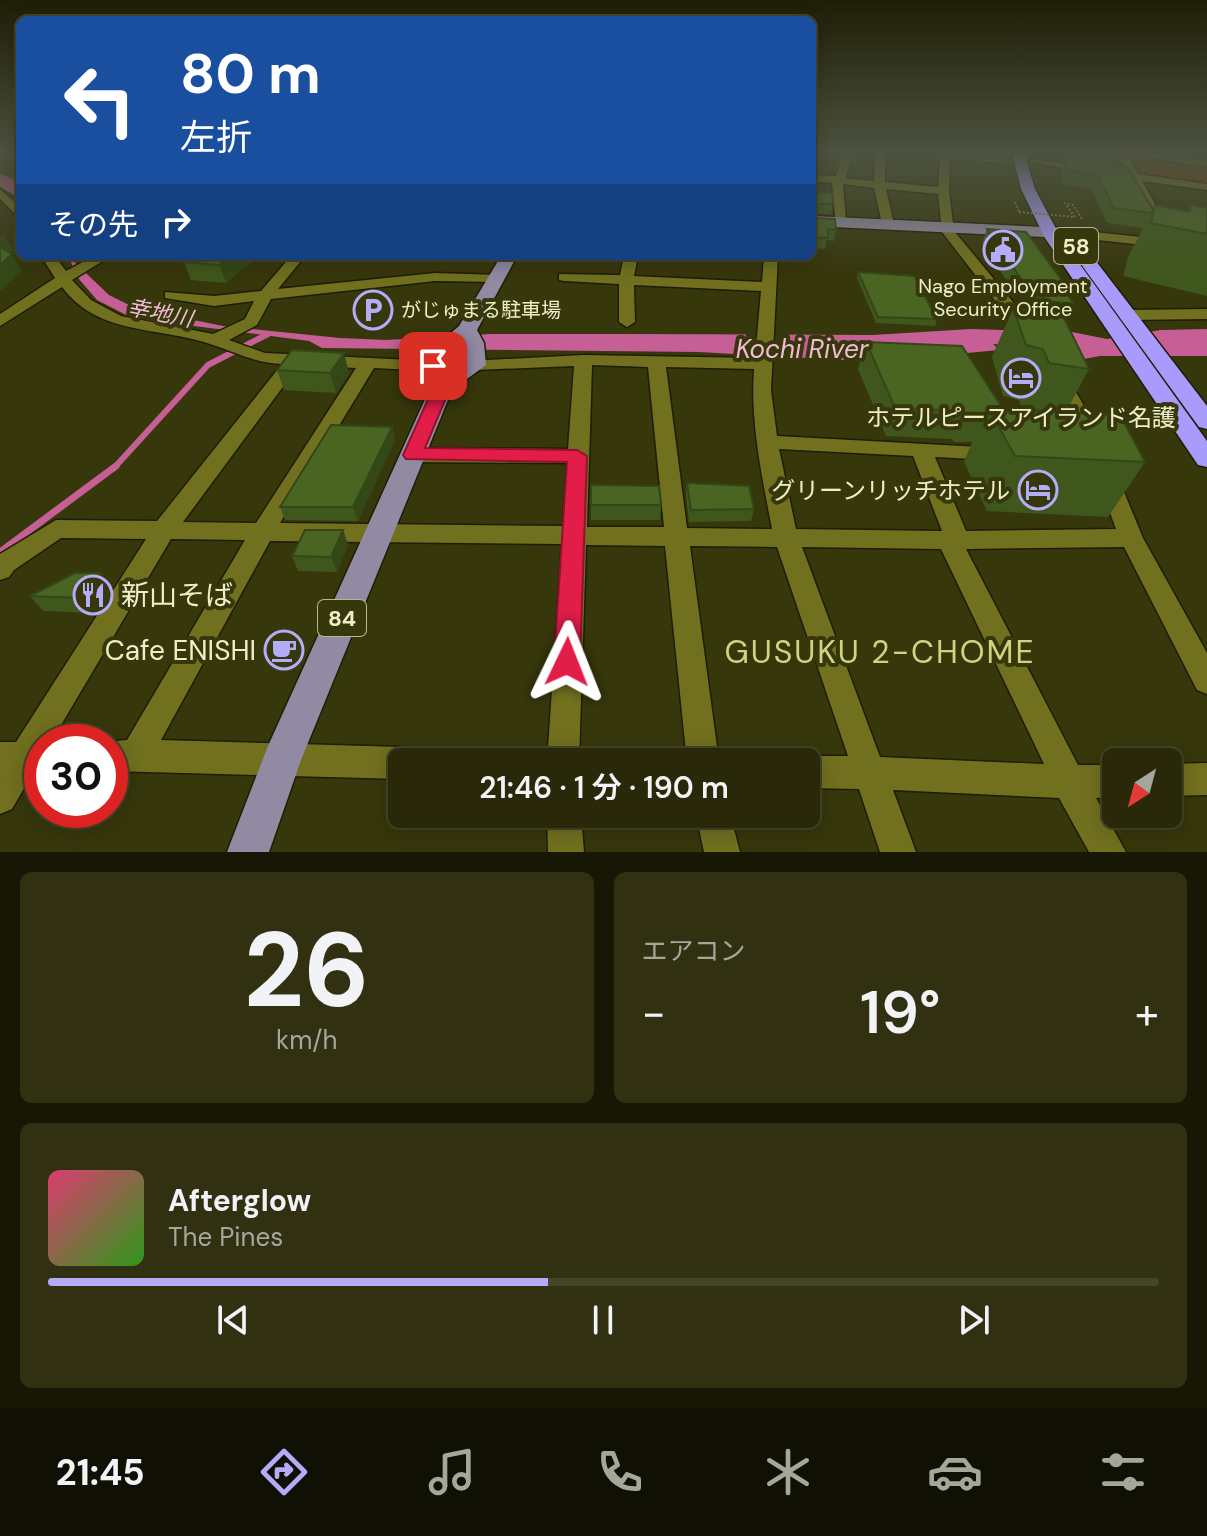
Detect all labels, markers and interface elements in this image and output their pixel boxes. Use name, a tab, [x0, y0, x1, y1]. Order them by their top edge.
text: 80 m	[180, 37, 321, 110]
icon: left	[48, 48, 152, 152]
text: 左折	[180, 114, 252, 161]
icon: right	[154, 200, 198, 244]
text: その先	[48, 205, 138, 244]
road number: 58	[1054, 228, 1098, 264]
public building icon: Nago Employment Security Office	[982, 229, 1024, 271]
place label: Nago Employment Security Office	[918, 273, 1088, 322]
parking icon: がじゅまる駐車場	[352, 289, 394, 331]
water label: 幸地川	[125, 292, 197, 334]
place label: がじゅまる駐車場	[401, 297, 561, 323]
pin	[399, 332, 467, 400]
water label: Kochi River	[736, 332, 870, 366]
icon: arrive	[411, 344, 455, 388]
hotel icon: ホテルピースアイランド名護	[1000, 357, 1042, 399]
place label: ホテルピースアイランド名護	[866, 402, 1176, 433]
hotel icon: グリーンリッチホテル	[1017, 469, 1059, 511]
place label: グリーンリッチホテル	[771, 475, 1010, 506]
restaurant icon: 新山そば	[72, 574, 114, 616]
place label: 新山そば	[121, 577, 233, 614]
road number: 84	[318, 600, 366, 636]
position arrow	[525, 620, 609, 704]
cafe icon: Cafe ENISHI	[263, 629, 305, 671]
district label: GUSUKU 2-CHOME	[724, 631, 1036, 673]
place label: Cafe ENISHI	[105, 632, 256, 669]
speed limit sign: 30	[24, 724, 128, 828]
north arrow	[1102, 748, 1182, 828]
map controls	[1102, 748, 1182, 828]
text: 21:46 · 1 分 · 190 m	[479, 768, 729, 807]
text: 26	[244, 903, 370, 1038]
text: エアコン	[642, 934, 746, 968]
text: 19°	[860, 973, 940, 1052]
text: −	[642, 984, 666, 1042]
text: +	[1135, 984, 1159, 1042]
text: km/h	[276, 1023, 337, 1057]
text: Afterglow	[168, 1181, 311, 1220]
text: The Pines	[168, 1220, 283, 1254]
icon: previous	[211, 1298, 255, 1342]
icon: pause	[581, 1298, 625, 1342]
icon: next	[952, 1298, 996, 1342]
icon: directions	[256, 1444, 312, 1500]
icon: music	[424, 1444, 480, 1500]
icon: phone	[592, 1444, 648, 1500]
icon: climate	[760, 1444, 816, 1500]
icon: car	[927, 1444, 983, 1500]
icon: filters	[1095, 1444, 1151, 1500]
text: 21:45	[56, 1449, 145, 1496]

